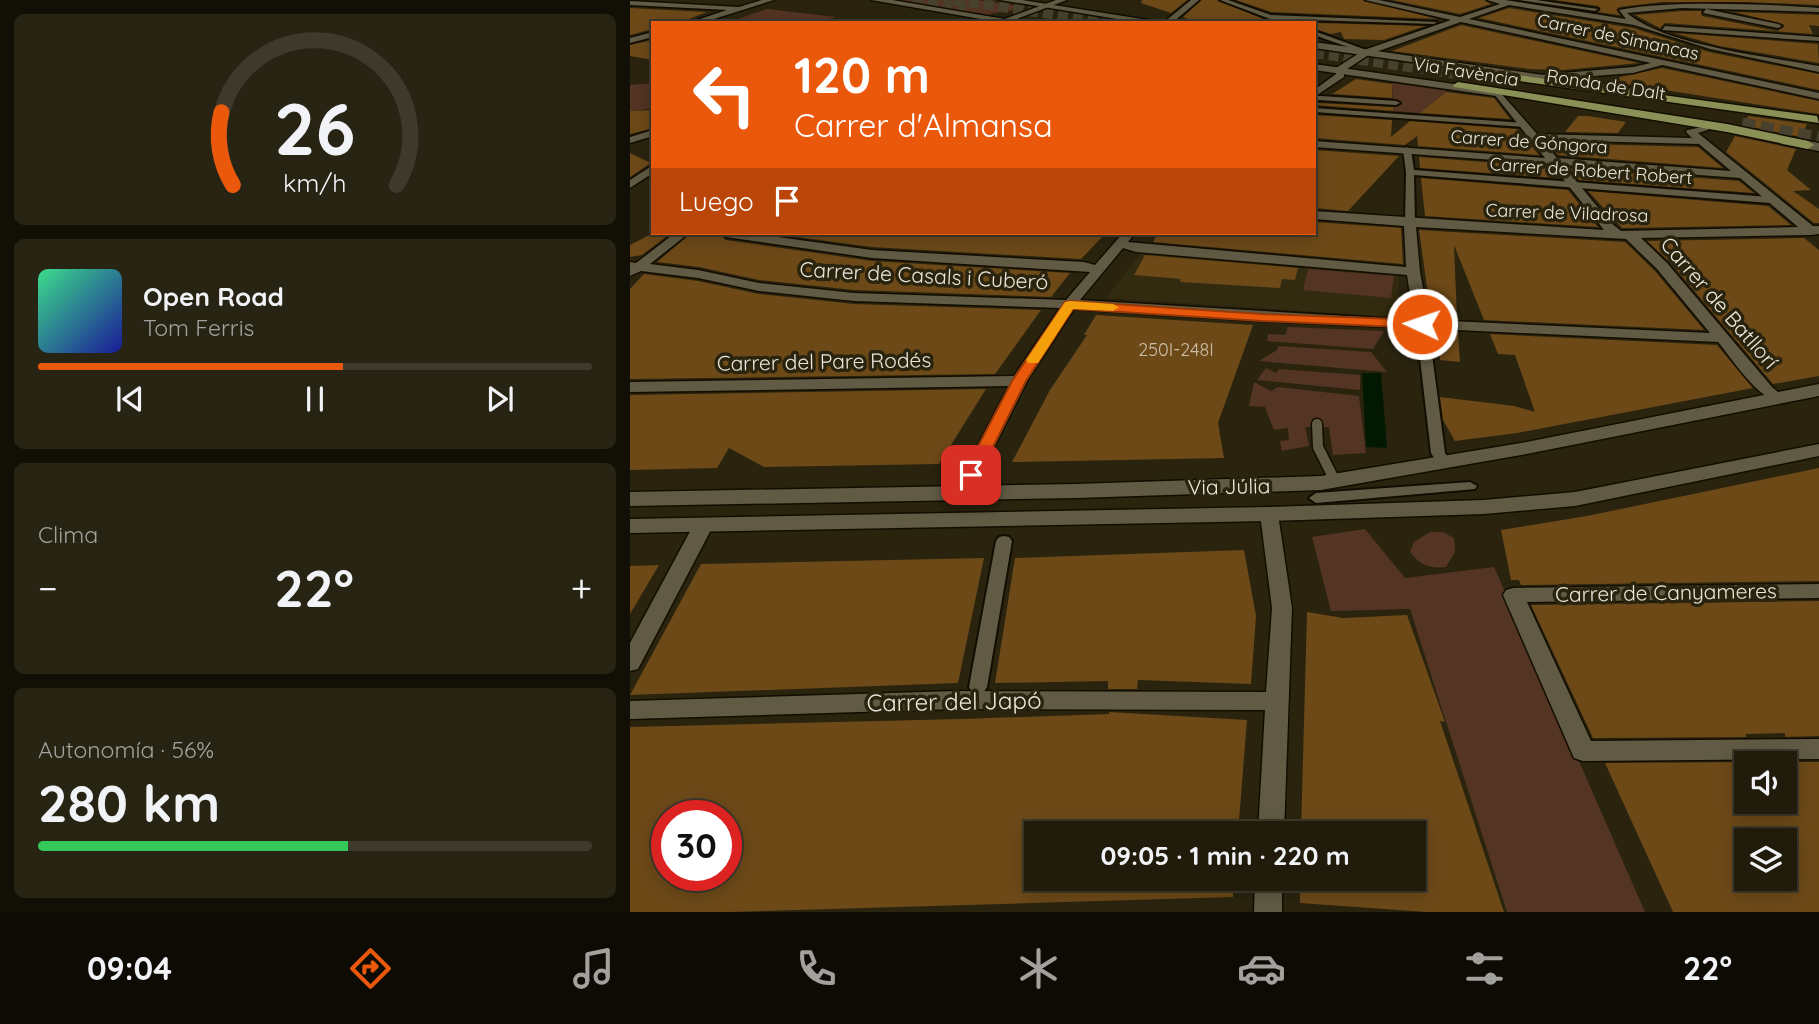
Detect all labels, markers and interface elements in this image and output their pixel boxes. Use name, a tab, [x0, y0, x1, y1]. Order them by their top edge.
street label: Carrer de Simancas	[1535, 8, 1701, 65]
text: 120 m	[794, 44, 930, 105]
icon: left	[679, 49, 770, 140]
street label: Via Favència	[1412, 52, 1520, 91]
street label: Ronda de Dalt	[1545, 64, 1667, 105]
text: 26	[274, 83, 356, 174]
text: Carrer d'Almansa	[794, 105, 1053, 145]
street label: Carrer de Góngora	[1450, 125, 1608, 158]
street label: Carrer de Robert Robert	[1489, 152, 1693, 189]
text: km/h	[283, 167, 347, 198]
icon: arrive	[768, 182, 806, 220]
text: Luego	[679, 185, 754, 218]
street label: Carrer de Viladrosa	[1485, 198, 1649, 227]
street label: Carrer de Batllorí	[1655, 231, 1784, 374]
street label: Carrer de Casals i Cuberó	[799, 256, 1049, 294]
text: Open Road	[143, 280, 284, 313]
position arrow	[1385, 287, 1459, 361]
text: Tom Ferris	[143, 313, 254, 342]
house number: 250I-248I	[1138, 338, 1214, 361]
street label: Carrer del Pare Rodés	[717, 346, 931, 376]
icon: previous	[111, 380, 149, 418]
icon: pause	[296, 380, 334, 418]
icon: next	[481, 380, 519, 418]
pin	[941, 445, 1001, 505]
icon: arrive	[952, 456, 990, 494]
street label: Via Júlia	[1187, 472, 1271, 500]
text: Clima	[38, 520, 98, 549]
text: 22°	[274, 555, 354, 620]
text: −	[38, 564, 58, 612]
text: +	[571, 564, 592, 612]
street label: Carrer de Canyameres	[1555, 577, 1777, 607]
street label: Carrer del Japó	[866, 684, 1042, 718]
text: Autonomía · 56%	[38, 735, 214, 764]
map controls	[1734, 751, 1797, 891]
button: sound	[1734, 751, 1797, 814]
text: 280 km	[38, 770, 220, 835]
speed limit sign: 30	[651, 800, 742, 891]
button: layers	[1734, 828, 1797, 891]
text: 09:05 · 1 min · 220 m	[1100, 839, 1350, 872]
icon: directions	[346, 944, 395, 993]
icon: music	[569, 944, 618, 993]
icon: phone	[792, 944, 841, 993]
icon: climate	[1014, 944, 1063, 993]
icon: car	[1237, 944, 1286, 993]
icon: filters	[1460, 944, 1509, 993]
text: 09:04	[87, 948, 172, 988]
text: 22°	[1683, 948, 1732, 988]

